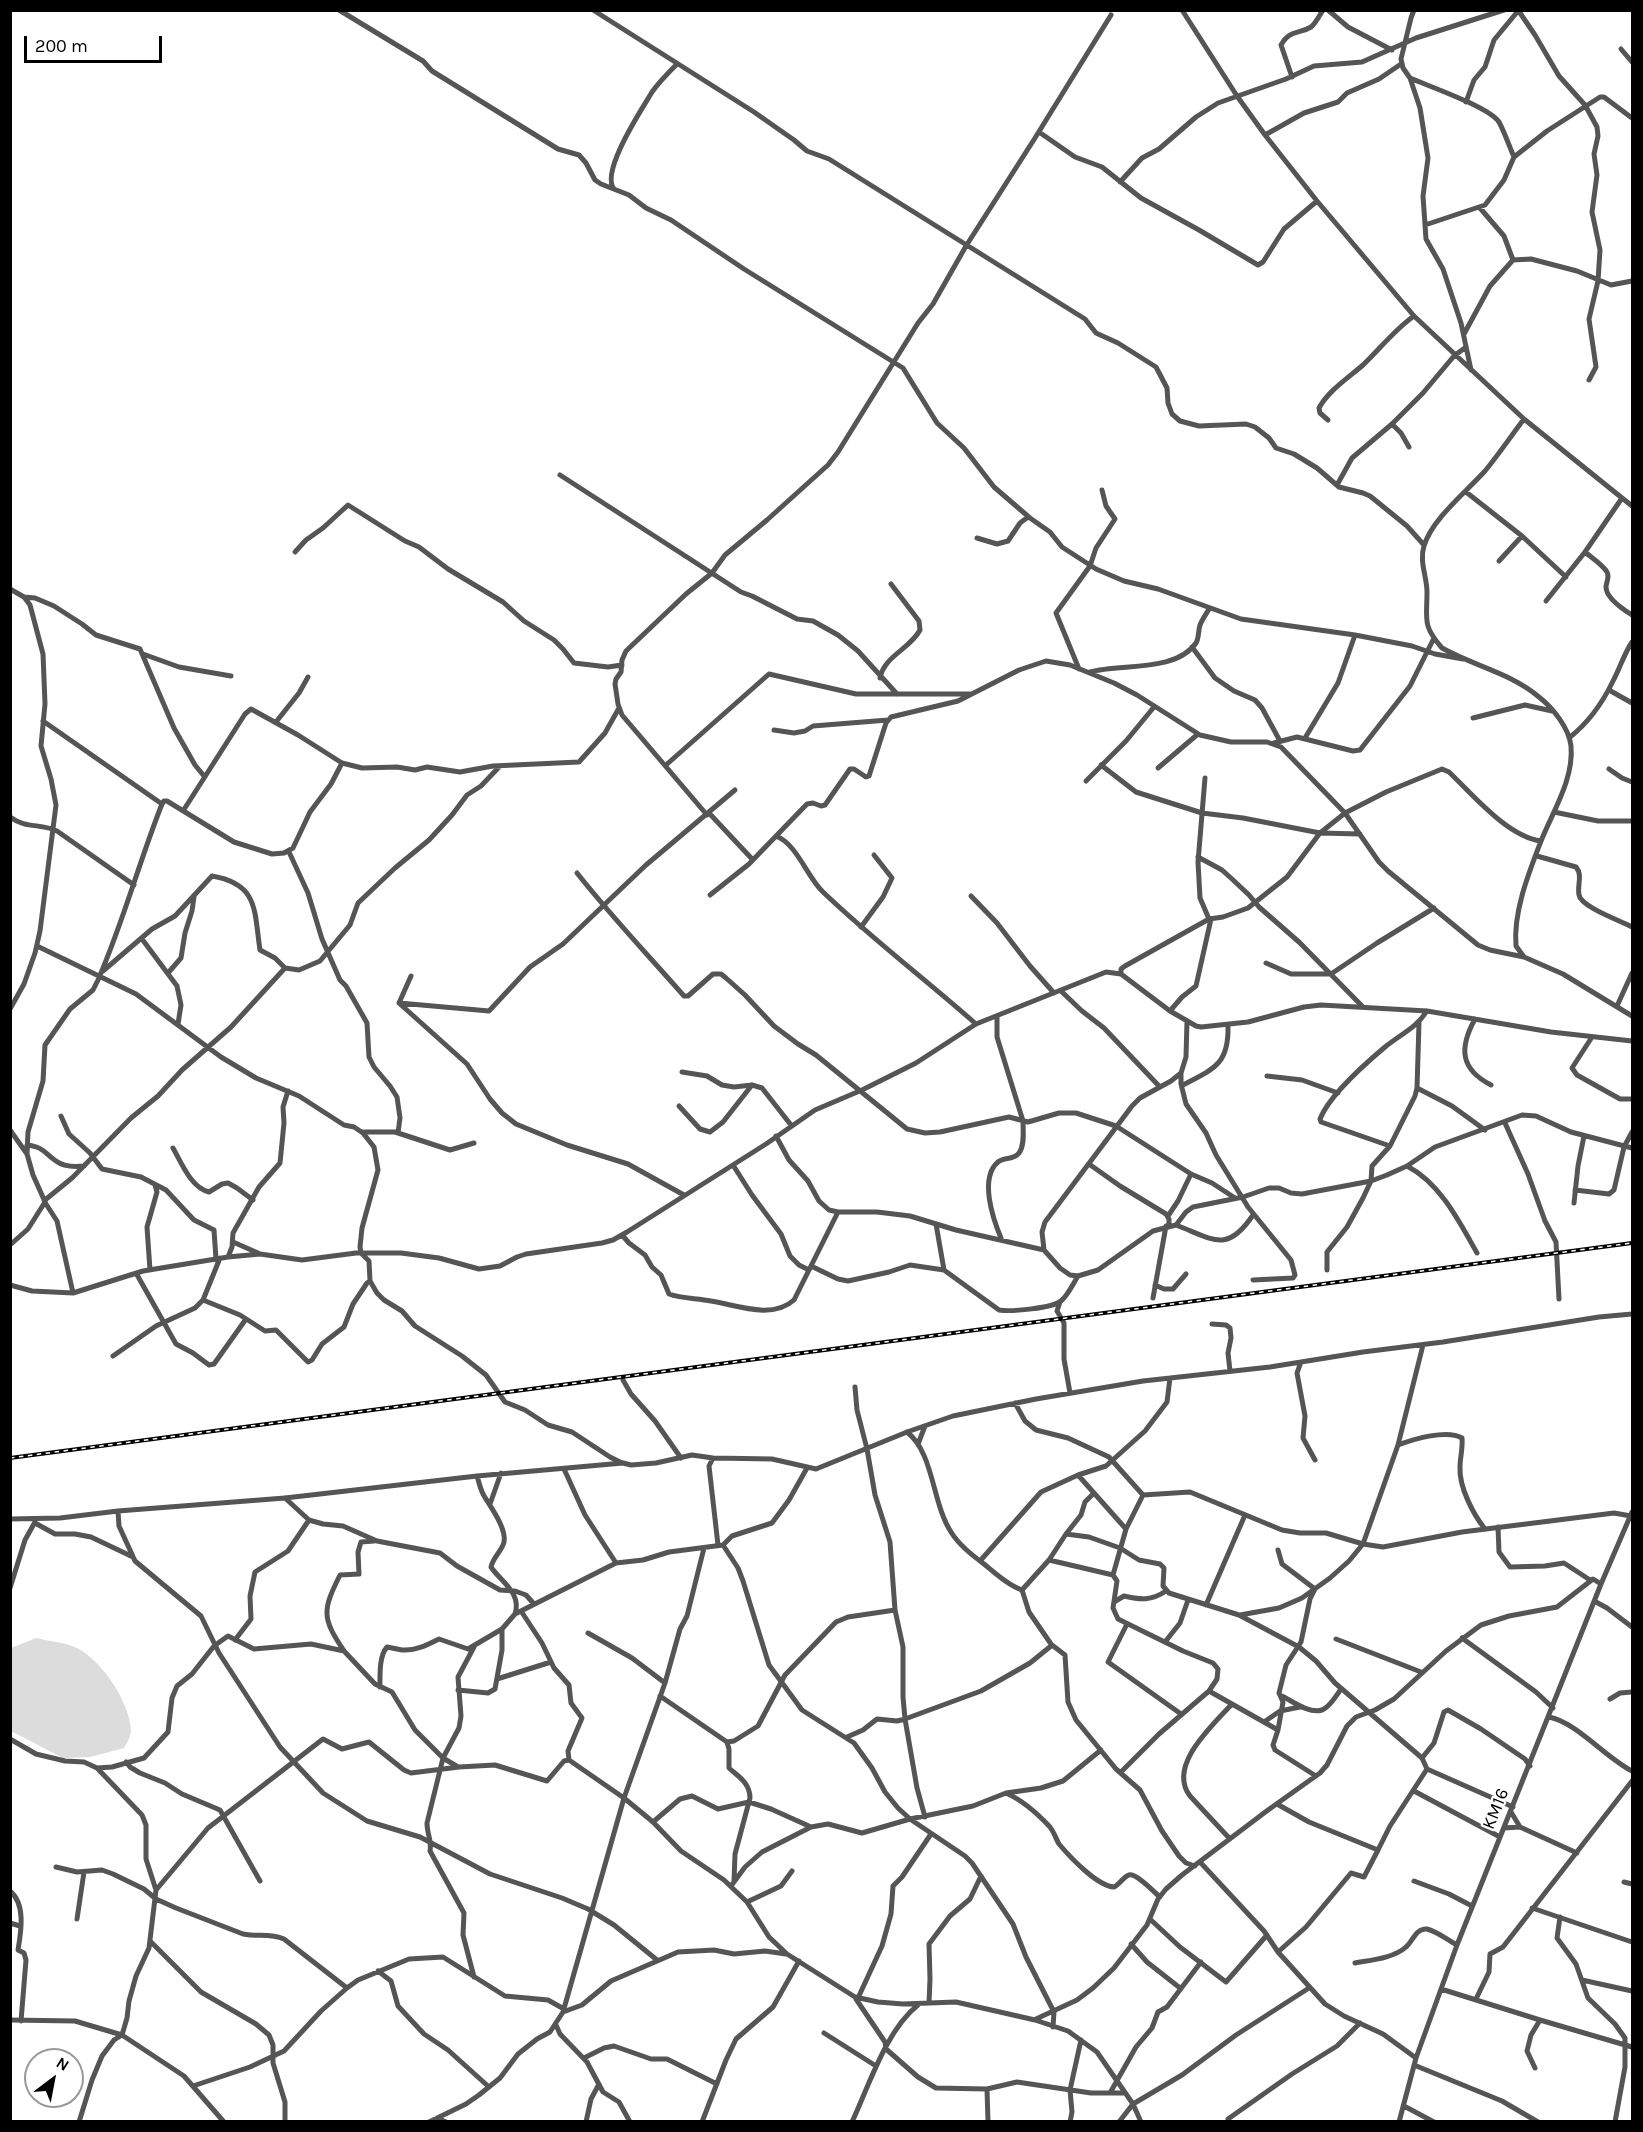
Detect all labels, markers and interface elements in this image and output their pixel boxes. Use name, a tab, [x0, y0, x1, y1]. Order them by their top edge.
scale bar	[27, 24, 165, 62]
text: 200 m	[35, 35, 88, 57]
street label: KM16	[1478, 1785, 1514, 1833]
north arrow	[24, 2048, 84, 2108]
text: N	[53, 2053, 73, 2075]

